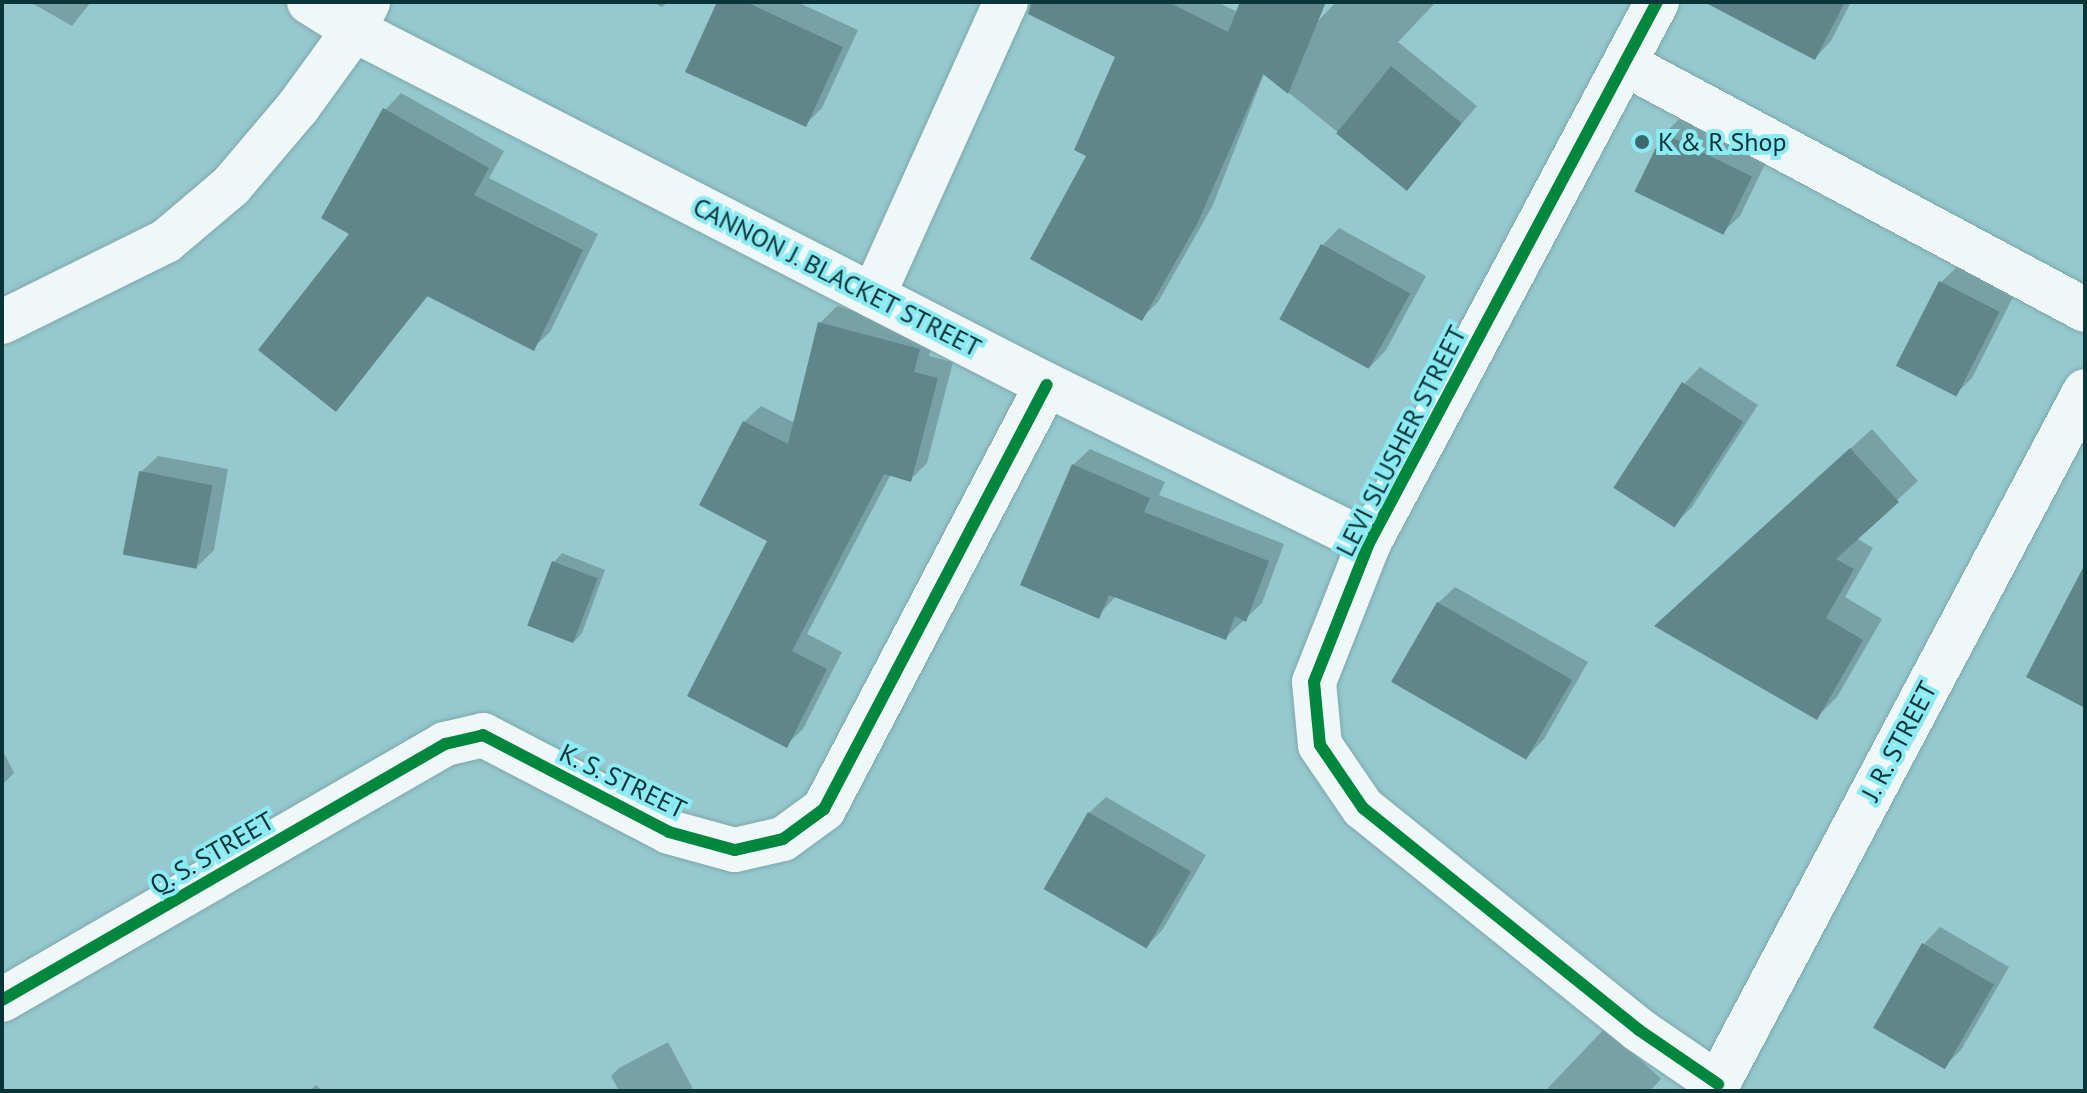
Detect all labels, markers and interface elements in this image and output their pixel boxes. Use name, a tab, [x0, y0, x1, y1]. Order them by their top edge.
place label: K & R Shop	[1658, 126, 1787, 158]
marker: K & R Shop	[1633, 133, 1651, 151]
street label: CANNON J. BLACKET STREET	[686, 190, 988, 364]
street label: LEVI SLUSHER STREET	[1329, 321, 1473, 561]
street label: J. R. STREET	[1854, 674, 1944, 808]
street label: K. S. STREET	[553, 736, 693, 826]
street label: Q. S. STREET	[143, 804, 281, 902]

